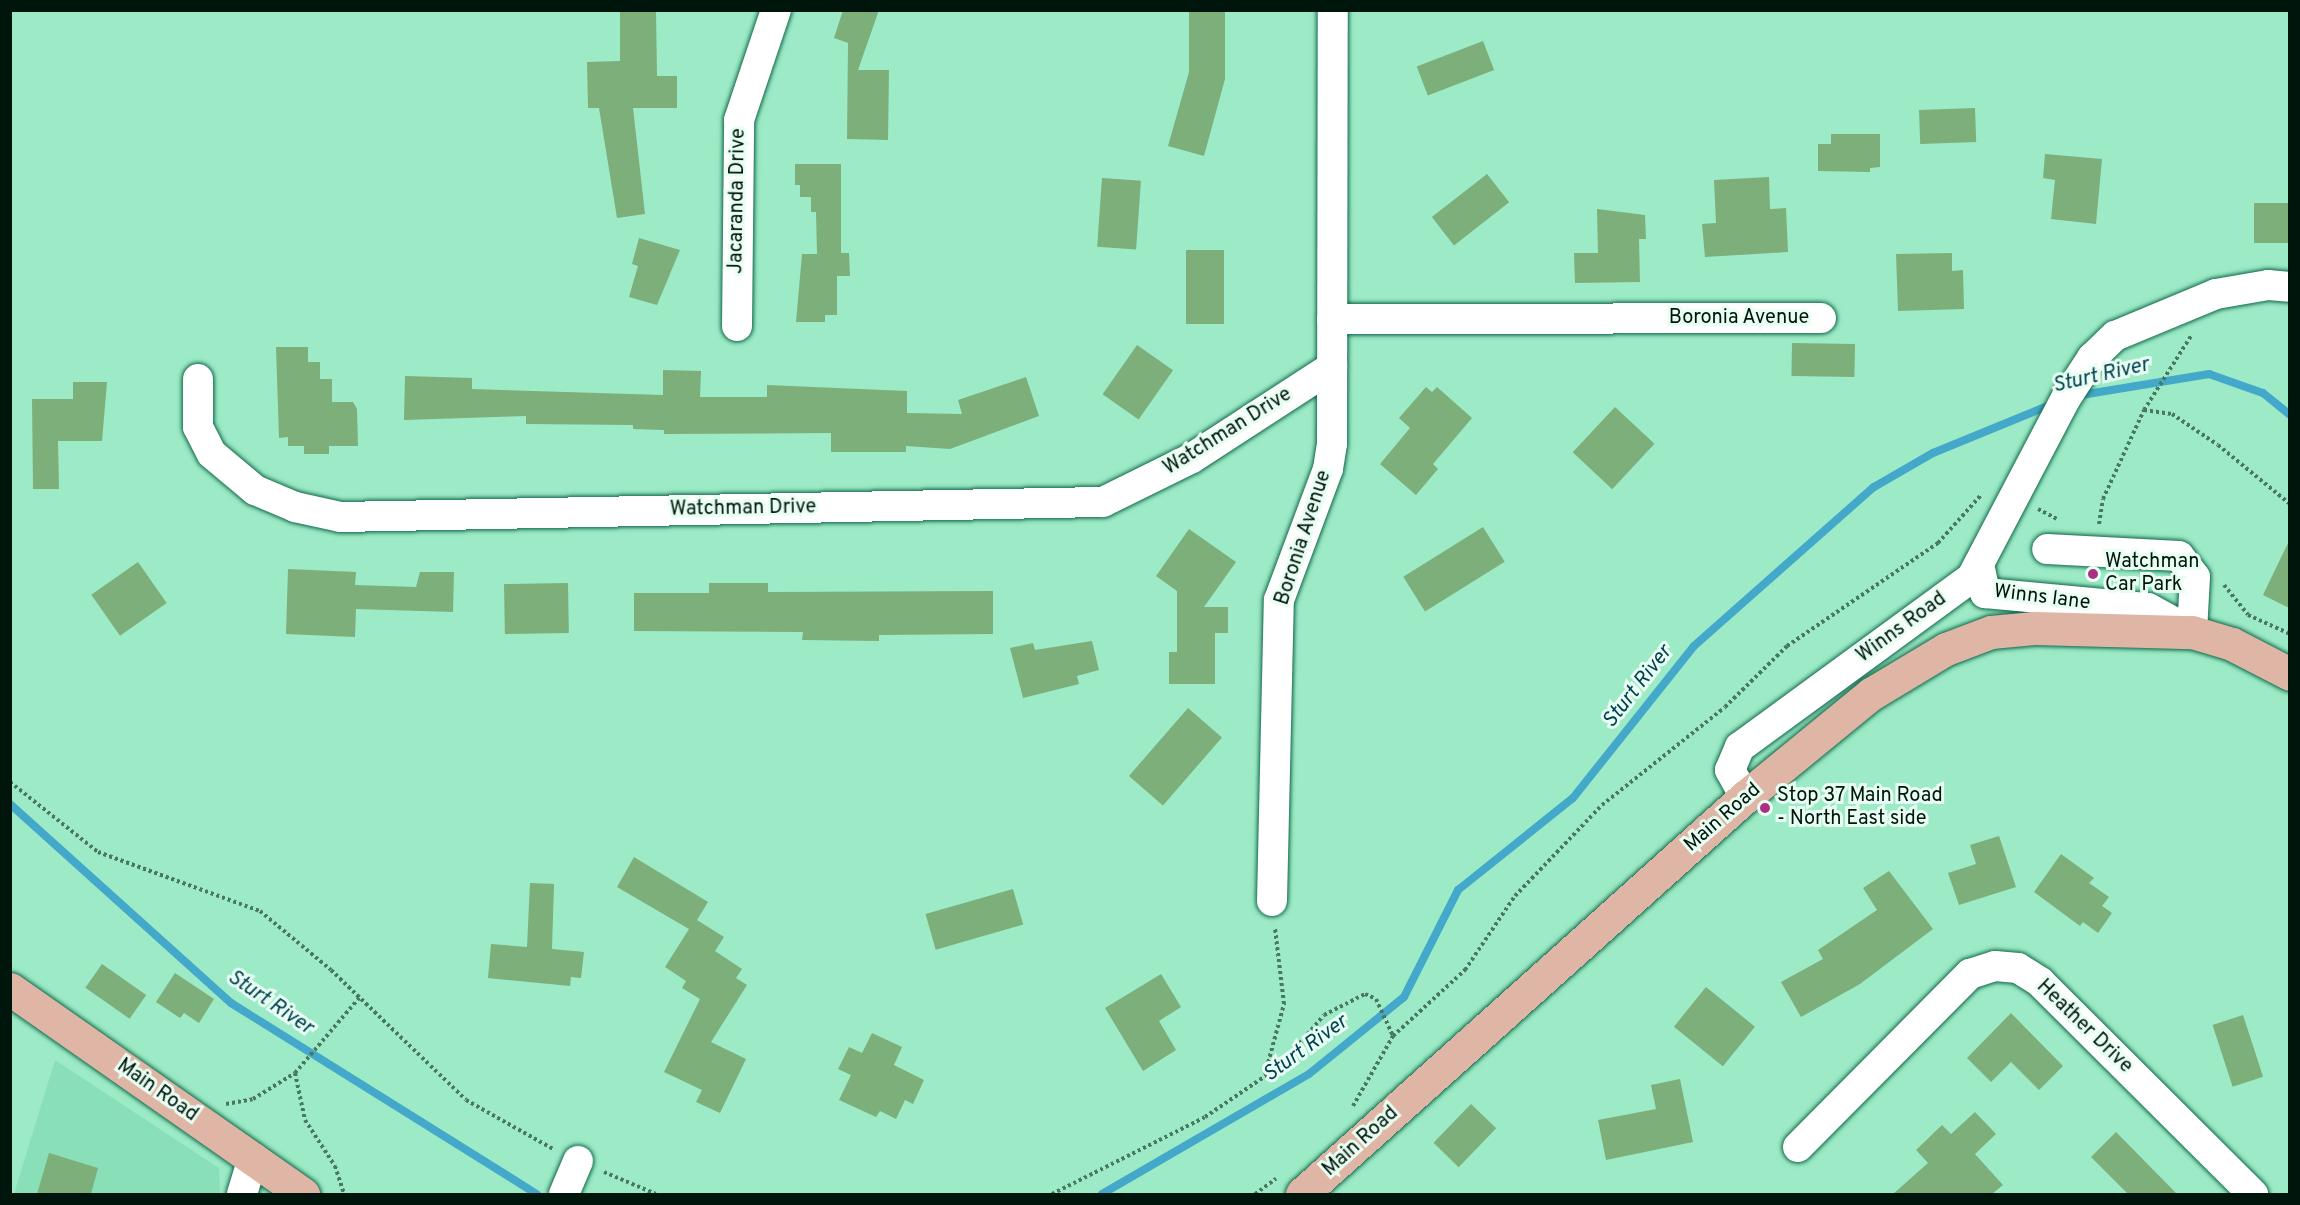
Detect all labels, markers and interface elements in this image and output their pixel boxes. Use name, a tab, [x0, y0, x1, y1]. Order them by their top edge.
street label: Jacaranda Drive	[725, 128, 751, 274]
street label: Boronia Avenue	[1668, 306, 1810, 330]
water label: Sturt River	[2050, 353, 2152, 399]
street label: Watchman Drive	[1159, 383, 1297, 481]
street label: Boronia Avenue	[1271, 467, 1337, 609]
street label: Watchman Drive	[670, 496, 816, 522]
place label: Watchman Car Park	[2105, 550, 2199, 597]
marker: Watchman Car Park	[2086, 567, 2100, 581]
street label: Winns lane	[1992, 580, 2092, 616]
street label: Winns Road	[1852, 587, 1952, 669]
water label: Sturt River	[1598, 641, 1678, 733]
street label: Main Road	[1680, 778, 1766, 858]
place label: Stop 37 Main Road - North East side	[1777, 784, 1944, 831]
marker: Stop 37 Main Road - North East side	[1758, 801, 1772, 815]
water label: Sturt River	[222, 965, 318, 1041]
street label: Heather Drive	[2031, 975, 2137, 1079]
water label: Sturt River	[1259, 1010, 1353, 1088]
street label: Main Road	[112, 1054, 202, 1128]
street label: Main Road	[1318, 1102, 1404, 1182]

